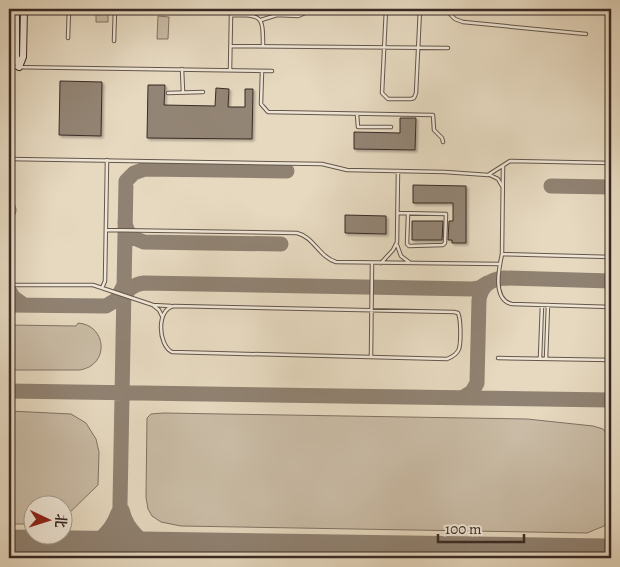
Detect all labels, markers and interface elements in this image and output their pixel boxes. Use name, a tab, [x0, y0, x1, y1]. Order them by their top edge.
north arrow	[22, 494, 72, 544]
scale bar	[438, 512, 524, 544]
text: 北	[51, 513, 70, 529]
text: 100 m	[445, 519, 482, 539]

